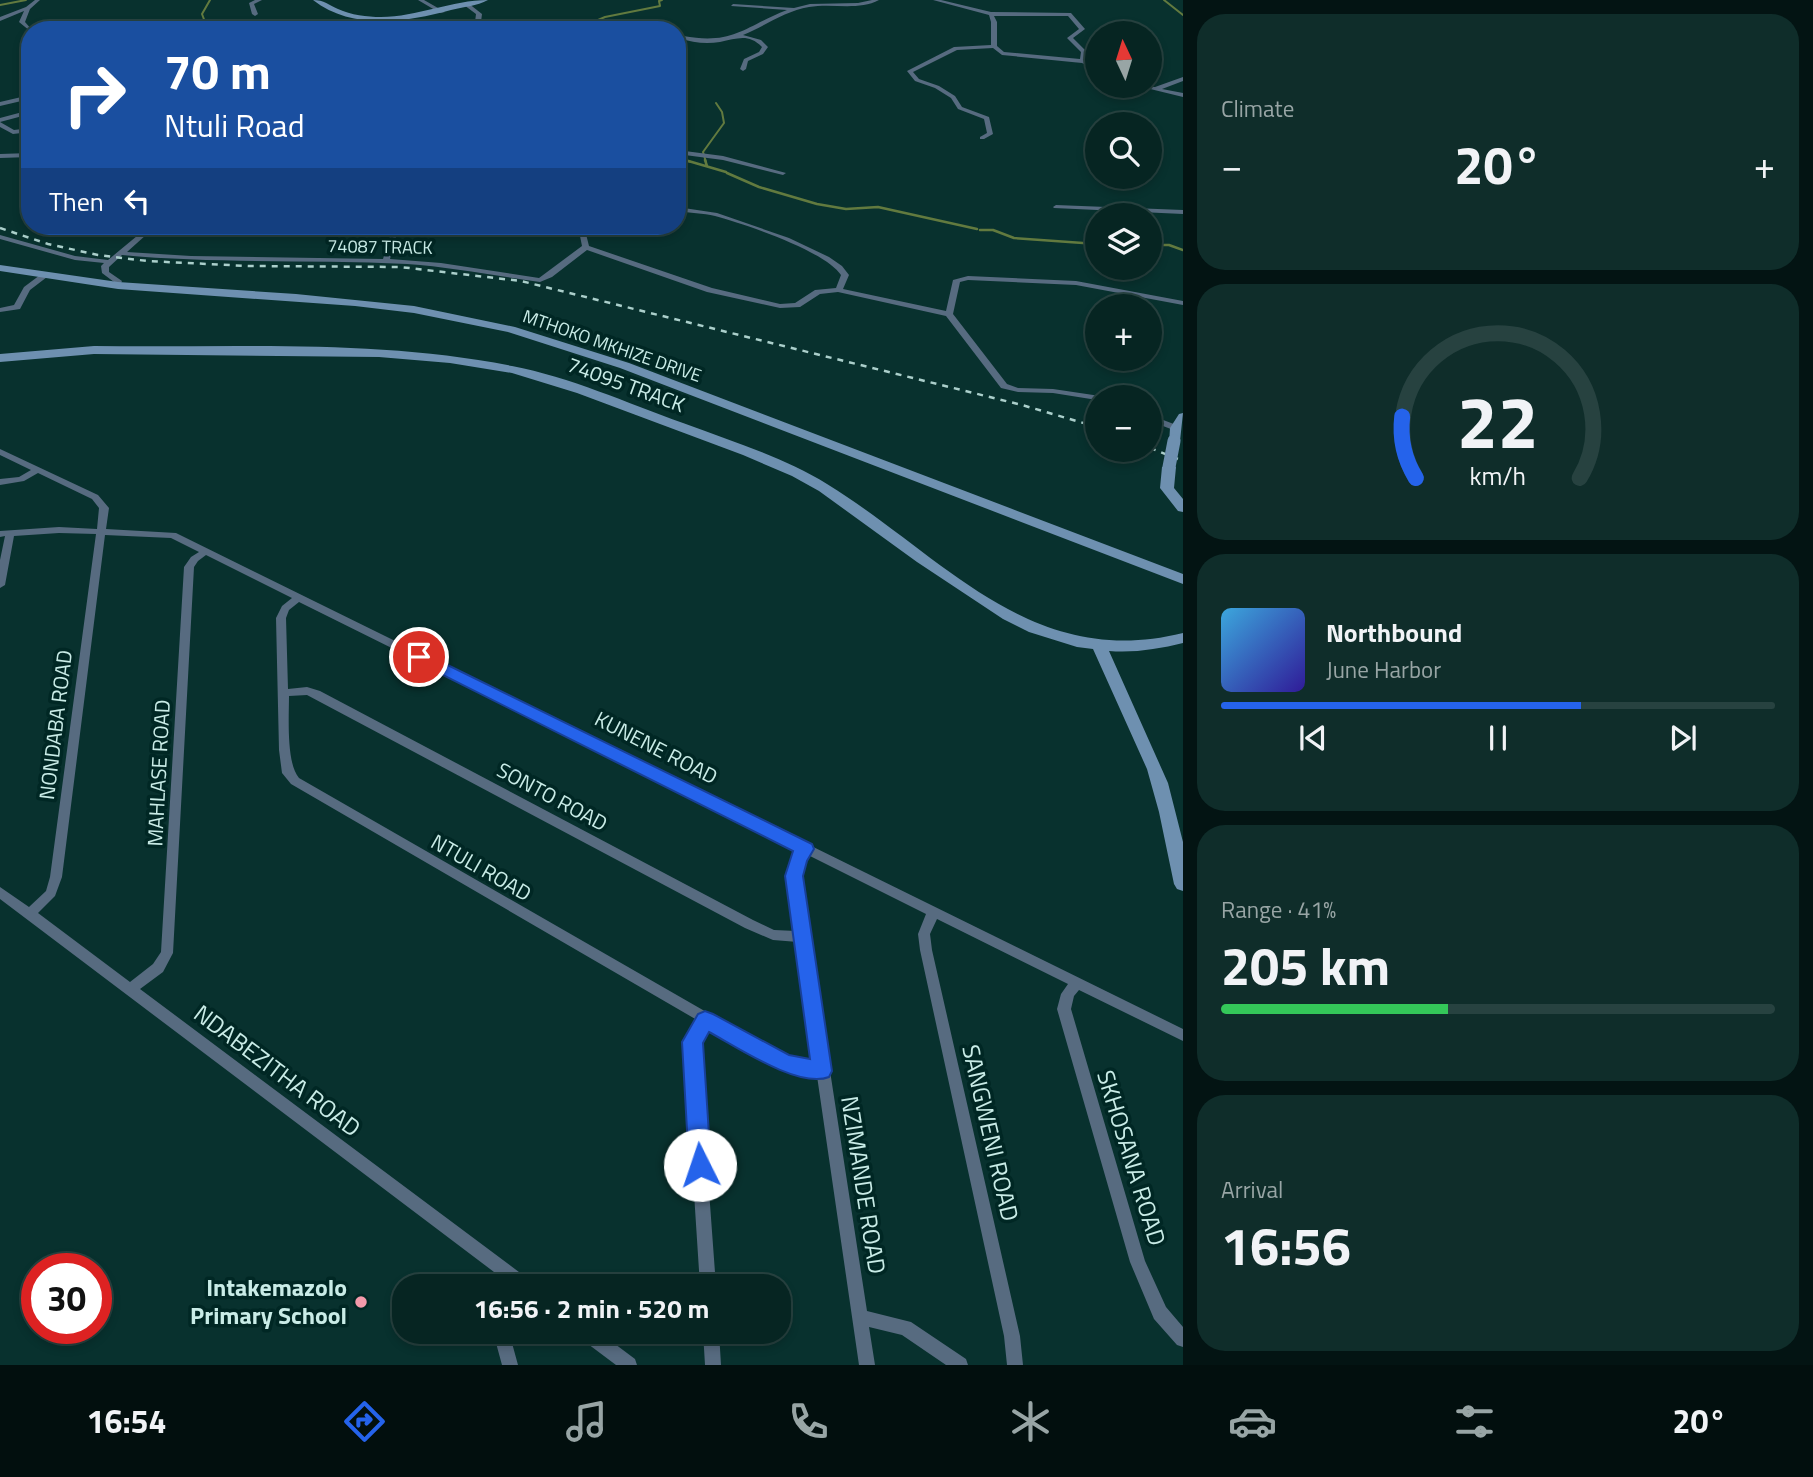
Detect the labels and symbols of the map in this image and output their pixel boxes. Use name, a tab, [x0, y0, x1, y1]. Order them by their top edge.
north arrow	[1085, 21, 1162, 98]
street label: 74087 TRACK	[327, 232, 433, 261]
street label: MTHOKO MKHIZE DRIVE	[519, 302, 705, 389]
street label: 74095 TRACK	[563, 348, 690, 420]
pin	[389, 627, 449, 687]
street label: NONDABA ROAD	[30, 648, 80, 802]
street label: MAHLASE ROAD	[138, 699, 178, 847]
street label: KUNENE ROAD	[589, 702, 724, 792]
street label: SONTO ROAD	[491, 754, 613, 839]
street label: NTULI ROAD	[425, 825, 538, 909]
street label: NDABEZITHA ROAD	[186, 995, 369, 1145]
street label: SANGWENI ROAD	[953, 1041, 1029, 1225]
street label: SKHOSANA ROAD	[1088, 1066, 1176, 1250]
street label: NZIMANDE ROAD	[832, 1093, 896, 1276]
position arrow	[663, 1128, 737, 1202]
speed limit sign: 30	[21, 1253, 112, 1344]
place label: Intakemazolo Primary School	[190, 1269, 347, 1333]
marker: Intakemazolo Primary School	[353, 1294, 369, 1310]

